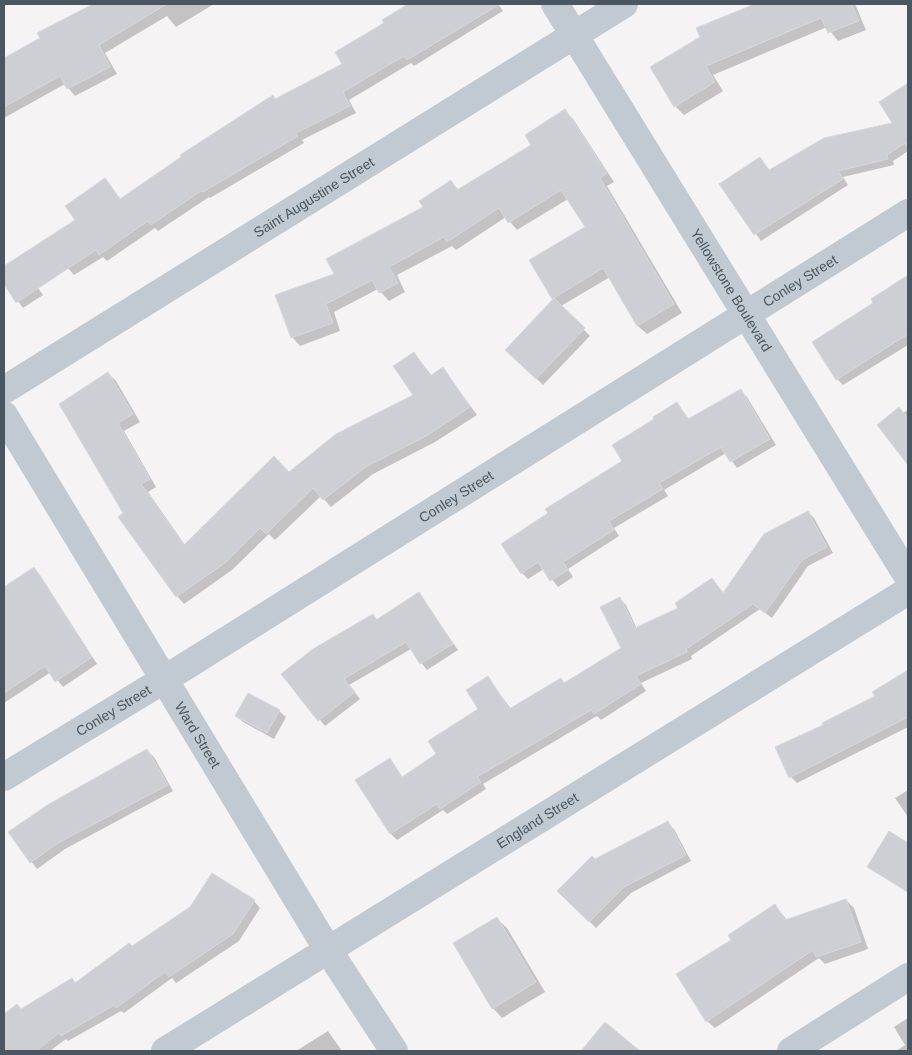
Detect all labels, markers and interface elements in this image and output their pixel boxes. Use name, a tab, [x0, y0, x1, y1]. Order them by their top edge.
street label: Saint Augustine Street	[251, 154, 377, 241]
street label: Yellowstone Boulevard	[687, 226, 775, 354]
street label: Conley Street	[760, 251, 840, 310]
street label: Conley Street	[416, 467, 496, 526]
street label: Conley Street	[73, 681, 154, 739]
street label: Ward Street	[172, 699, 224, 771]
street label: England Street	[494, 789, 581, 852]

